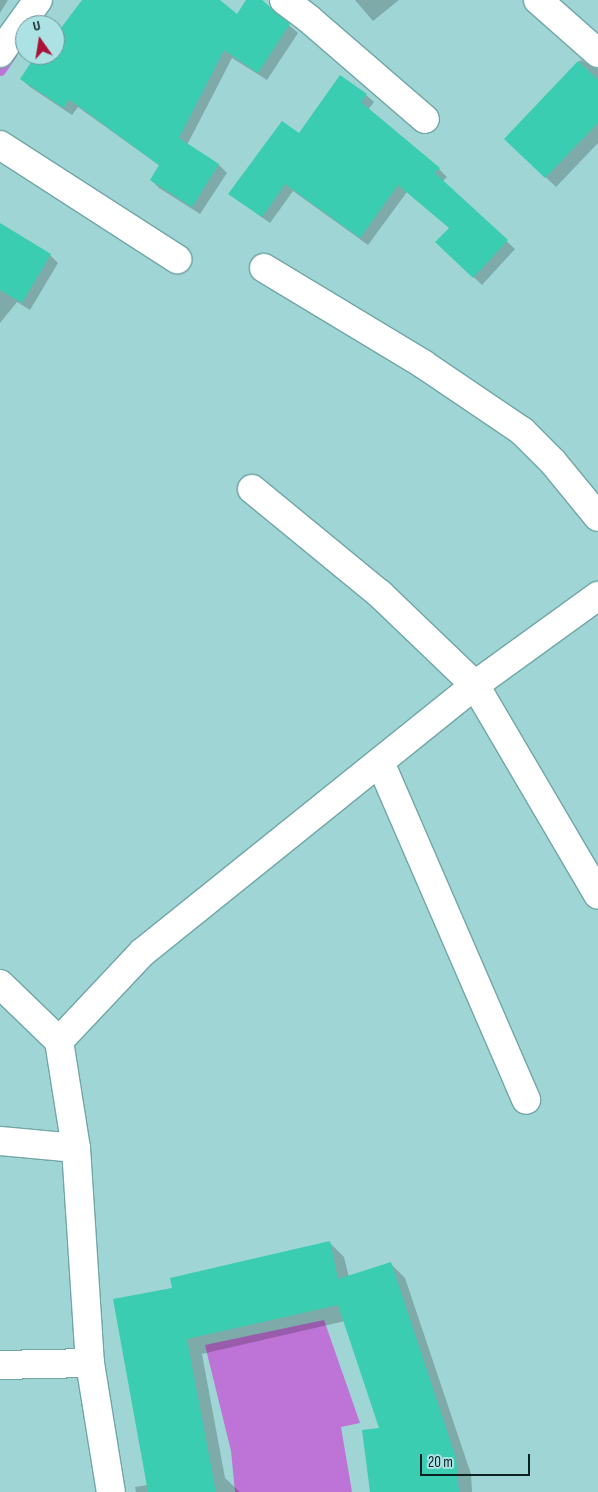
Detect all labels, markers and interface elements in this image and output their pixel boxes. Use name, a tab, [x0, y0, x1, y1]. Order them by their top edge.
north arrow	[15, 15, 65, 65]
text: U	[31, 17, 42, 35]
scale bar	[423, 1444, 533, 1476]
text: 20 m	[428, 1453, 453, 1472]

